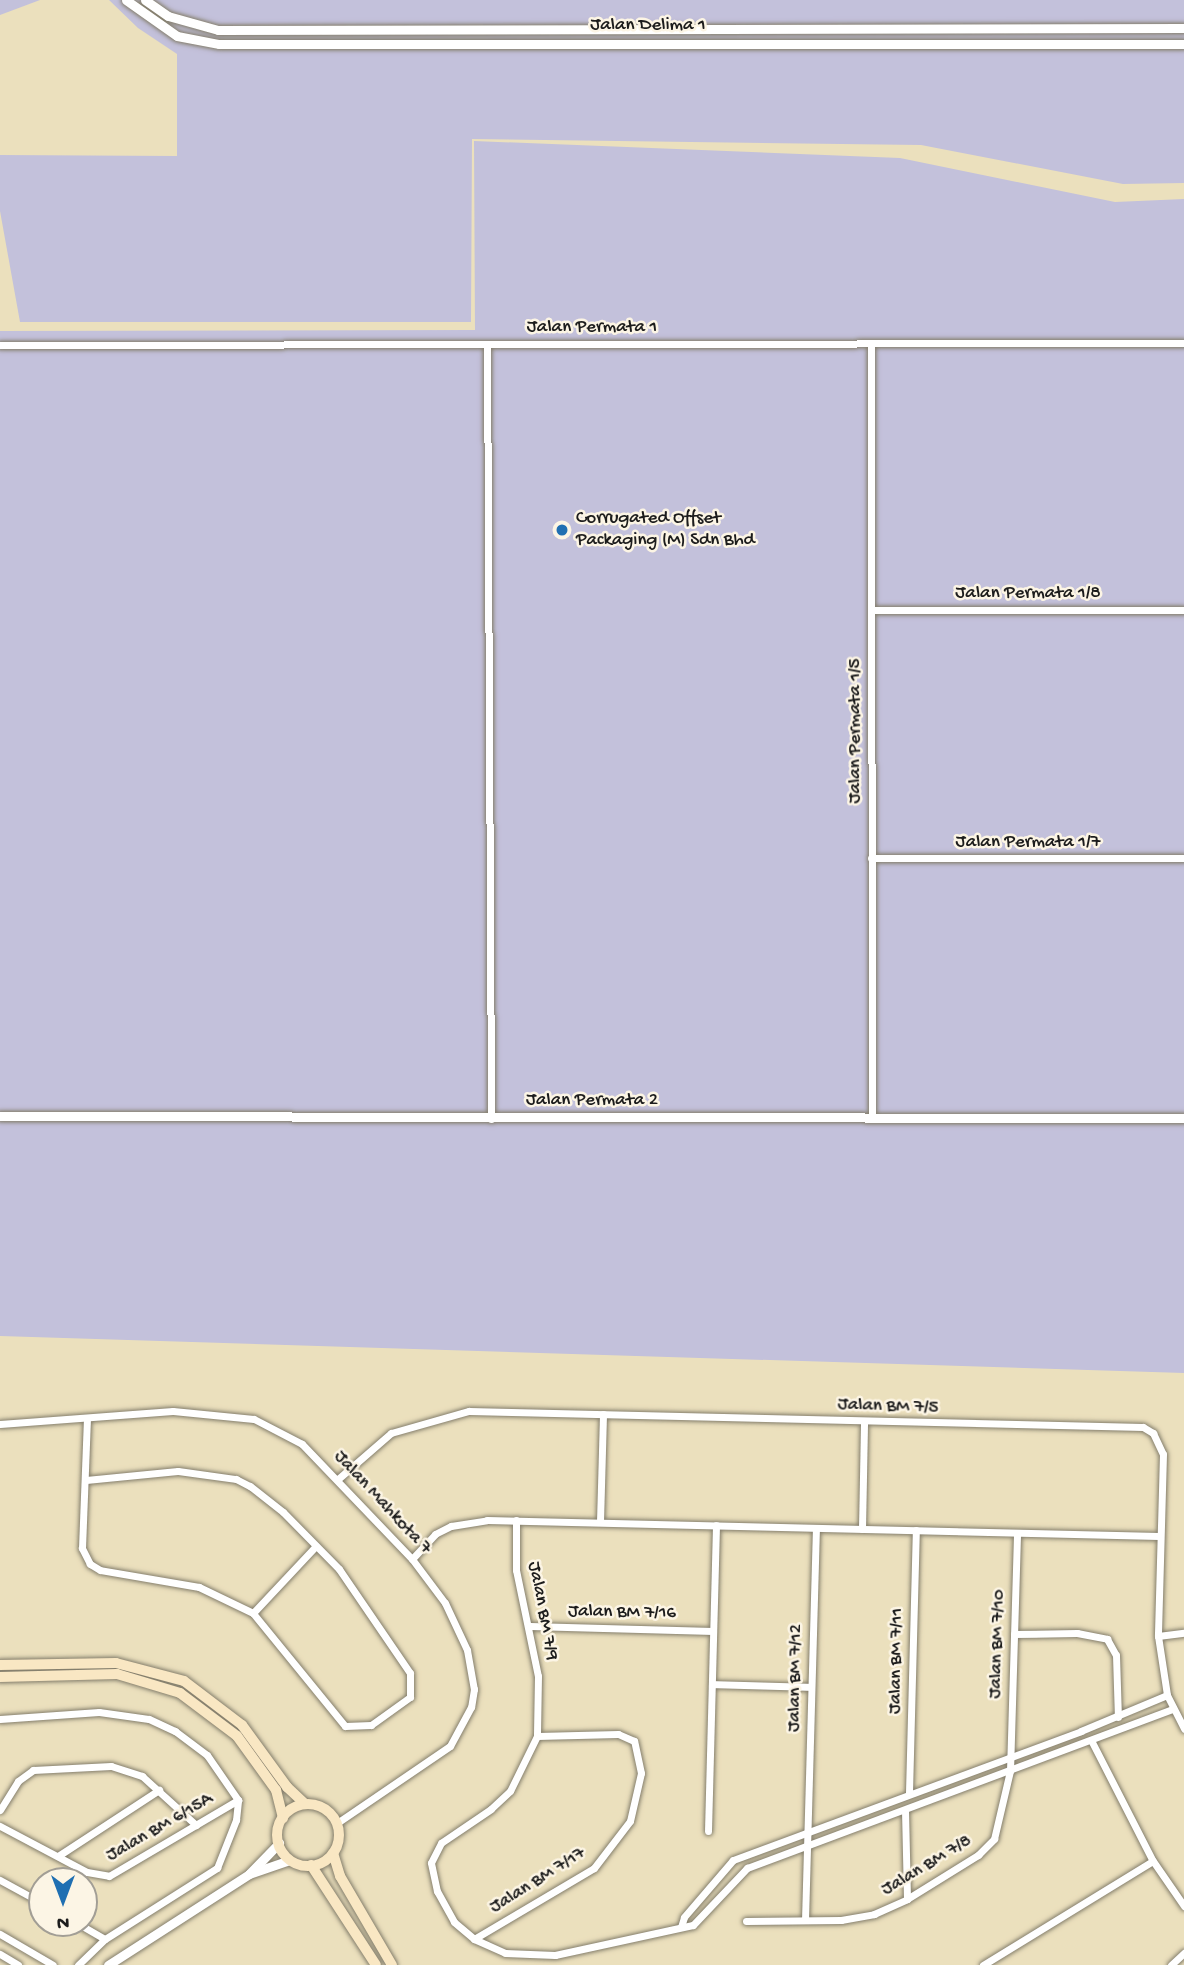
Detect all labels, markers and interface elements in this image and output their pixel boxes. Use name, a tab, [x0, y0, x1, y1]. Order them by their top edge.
street label: Jalan Delima 1	[590, 15, 706, 37]
street label: Jalan Permata 1	[527, 317, 657, 339]
place label: Corrugated Offset Packaging (M) Sdn Bhd	[576, 508, 755, 552]
marker: Corrugated Offset Packaging (M) Sdn Bhd	[554, 522, 570, 538]
street label: Jalan Permata 1/8	[955, 583, 1101, 605]
street label: Jalan Permata 1/5	[845, 659, 867, 803]
street label: Jalan Permata 1/7	[956, 832, 1100, 854]
street label: Jalan Permata 2	[526, 1090, 658, 1112]
street label: Jalan BM 7/5	[837, 1394, 939, 1420]
street label: Jalan Mahkota 7	[328, 1446, 436, 1560]
street label: Jalan BM 7/9	[521, 1560, 563, 1662]
street label: Jalan BM 7/10	[985, 1589, 1011, 1699]
street label: Jalan BM 7/16	[568, 1601, 676, 1625]
street label: Jalan BM 7/11	[885, 1608, 909, 1714]
street label: Jalan BM 7/12	[784, 1624, 808, 1732]
street label: Jalan BM 6/15A	[103, 1788, 217, 1868]
street label: Jalan BM 7/8	[878, 1830, 976, 1902]
street label: Jalan BM 7/17	[486, 1843, 590, 1919]
north arrow	[28, 1867, 98, 1937]
text: N	[57, 1910, 69, 1933]

